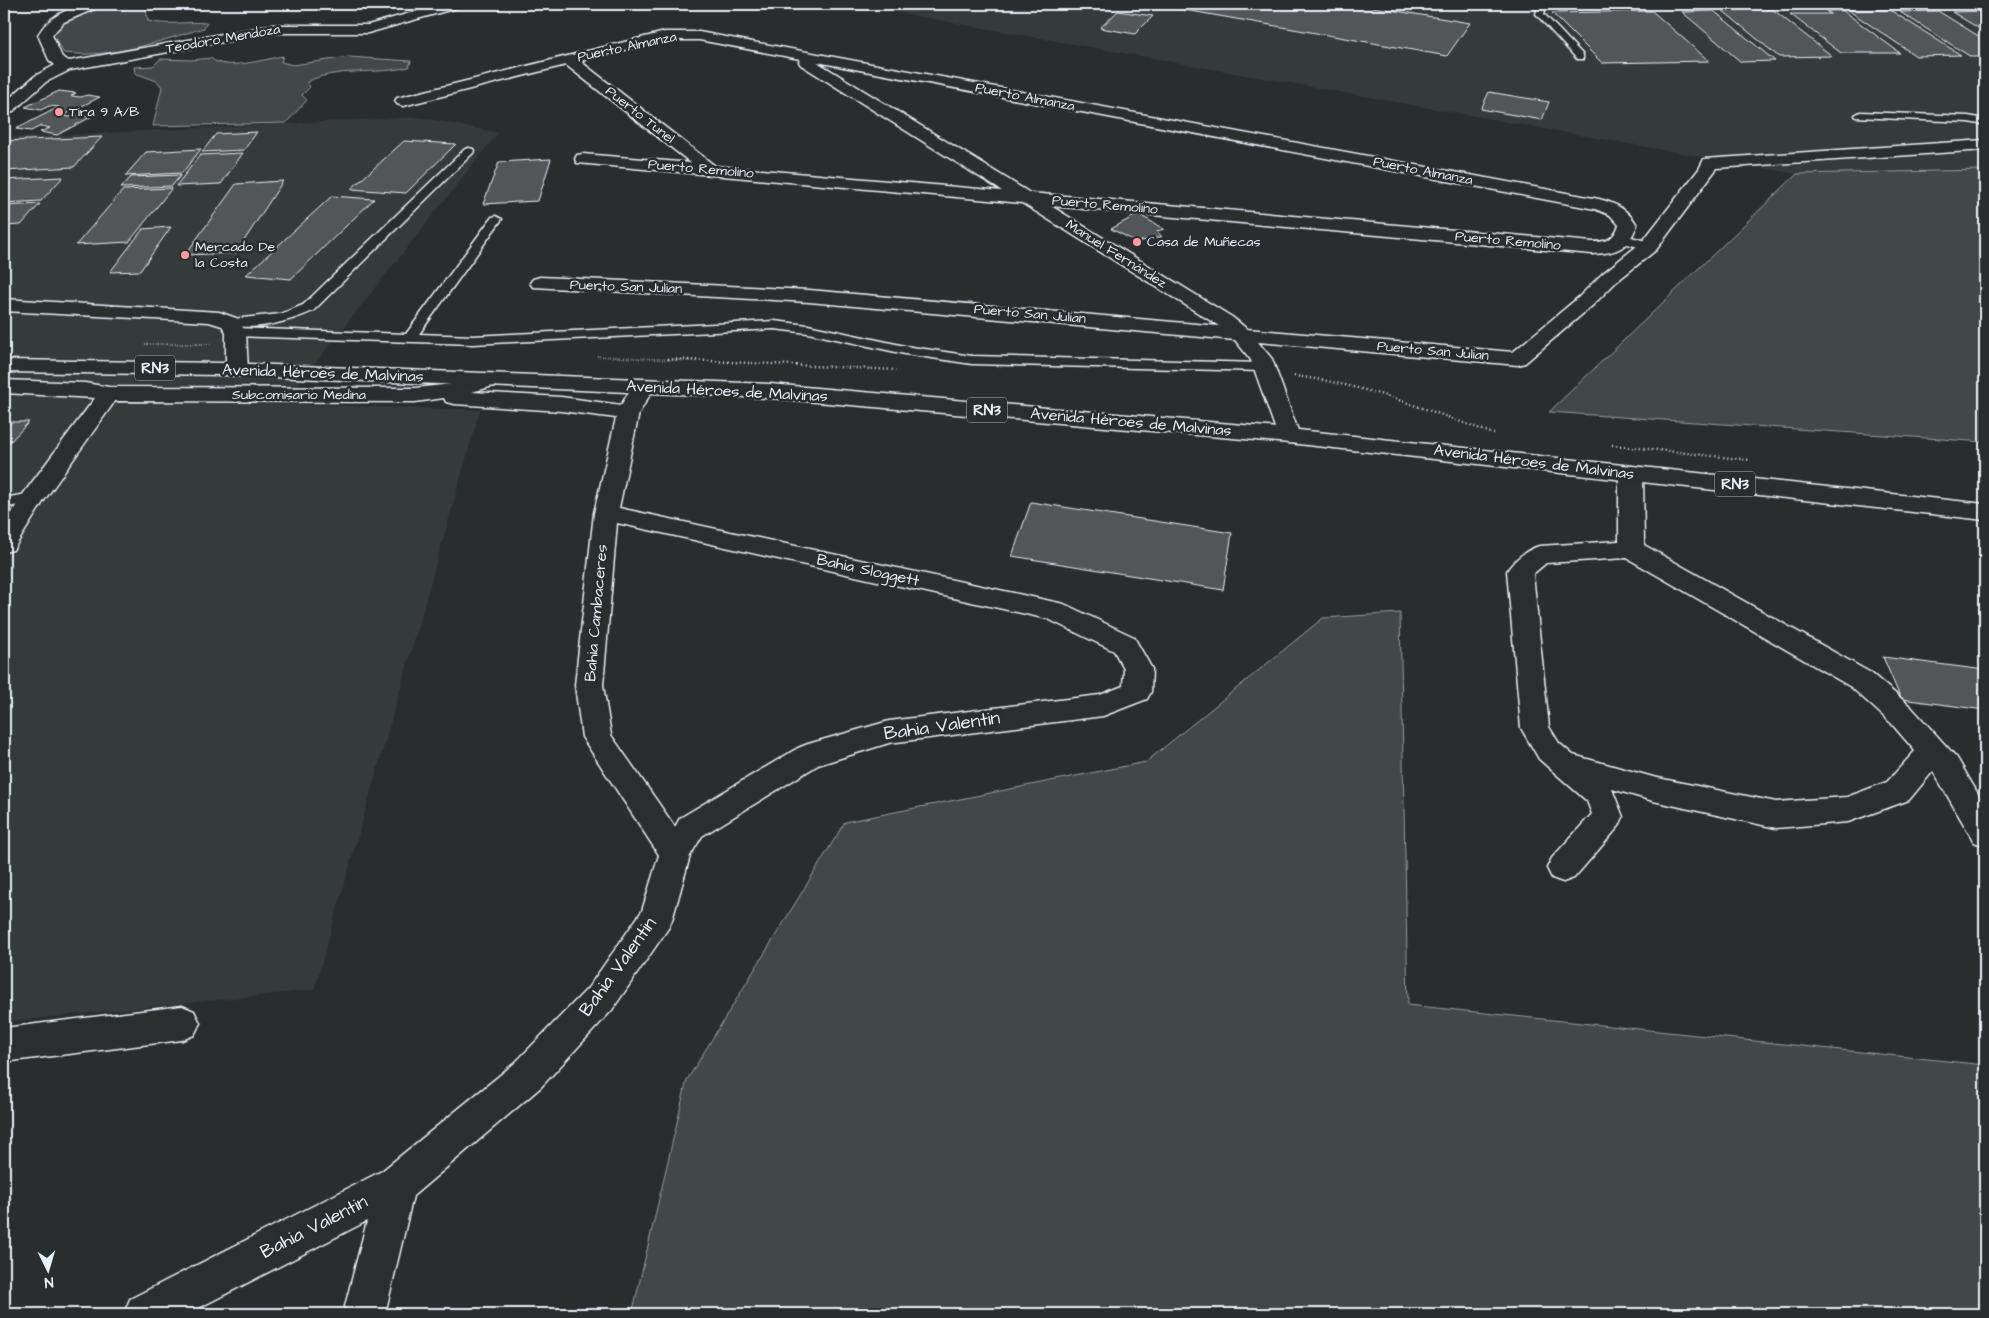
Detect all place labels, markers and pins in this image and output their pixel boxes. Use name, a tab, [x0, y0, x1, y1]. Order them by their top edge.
place label: Tira 9 A/B	[69, 102, 139, 122]
marker: Tira 9 A/B	[53, 106, 65, 118]
place label: Casa de Muñecas	[1147, 232, 1260, 252]
marker: Casa de Muñecas	[1131, 236, 1143, 248]
place label: Mercado De la Costa	[195, 237, 276, 273]
marker: Mercado De la Costa	[179, 249, 191, 261]

